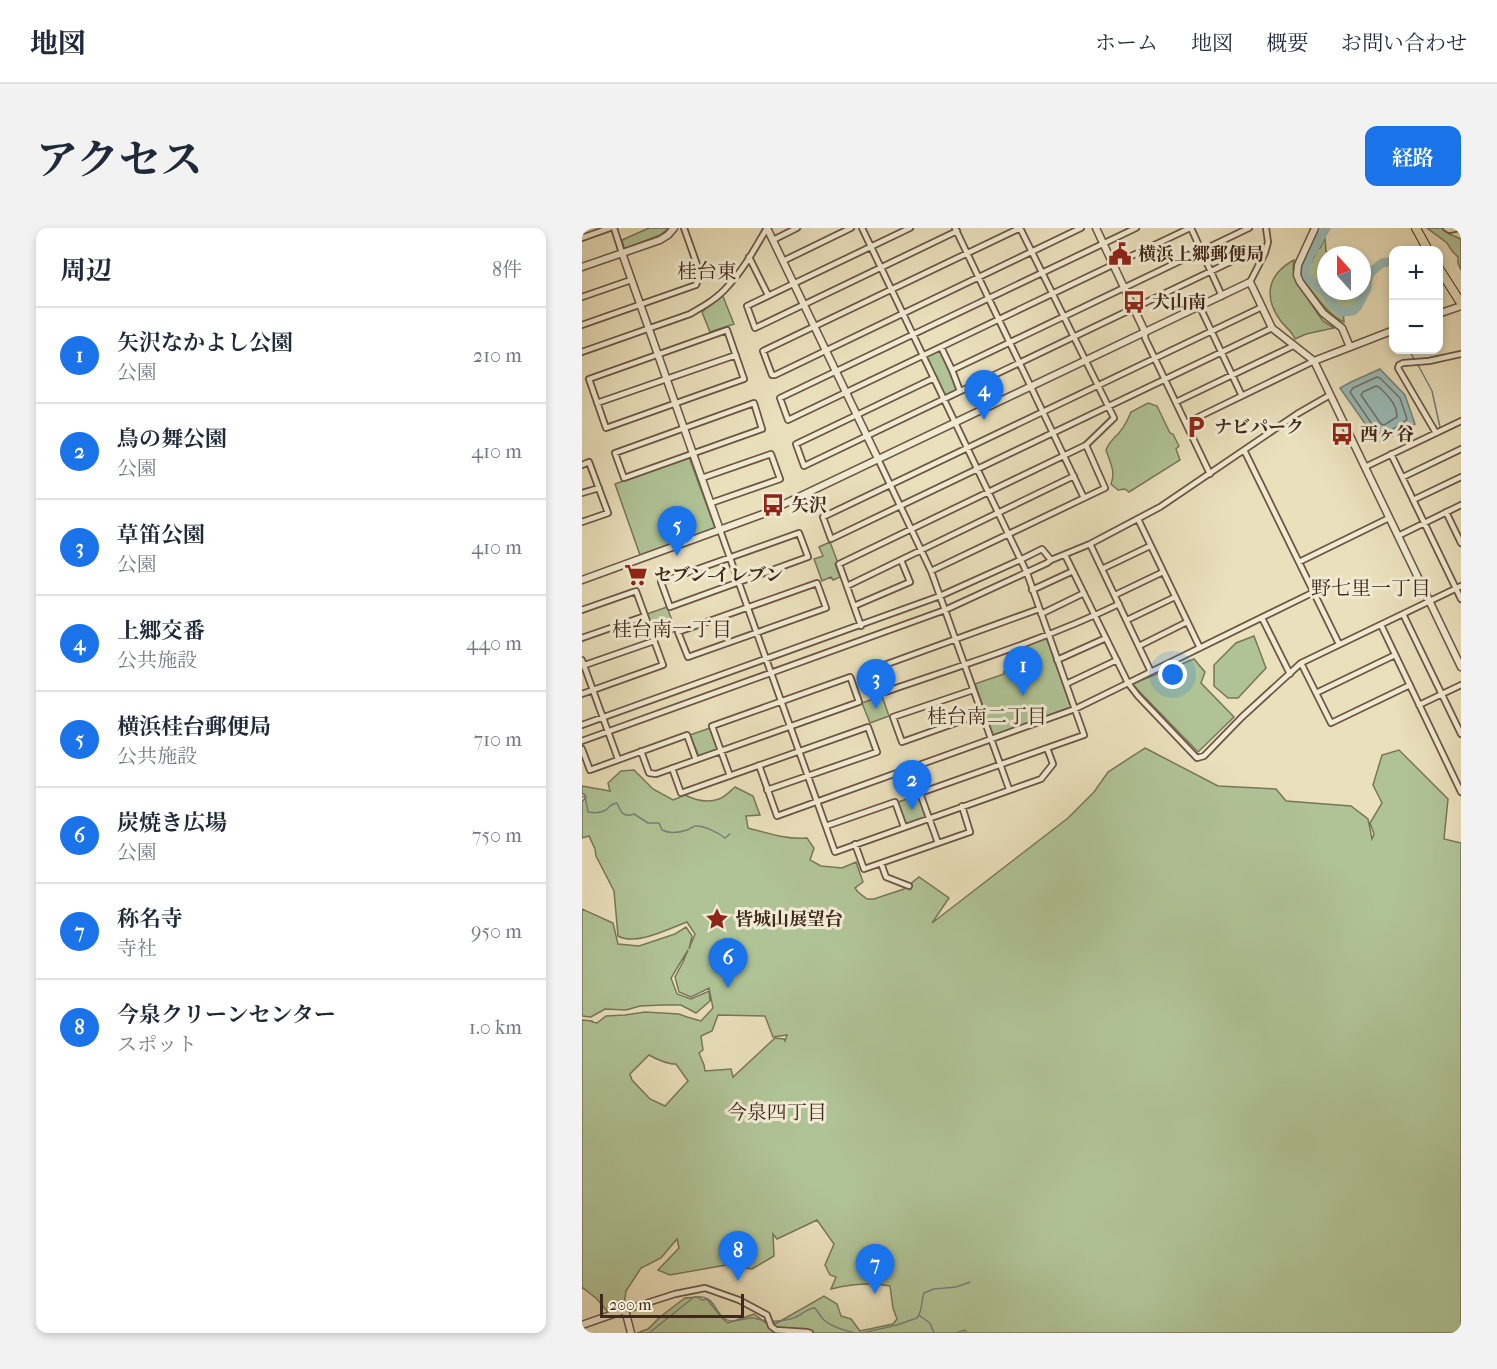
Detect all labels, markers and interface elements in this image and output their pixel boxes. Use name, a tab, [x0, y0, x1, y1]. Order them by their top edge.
text: 地図	[30, 27, 86, 60]
text: ホーム	[1095, 31, 1158, 55]
text: 地図	[1191, 31, 1233, 55]
text: 概要	[1266, 31, 1308, 55]
text: お問い合わせ	[1341, 31, 1467, 55]
button: 経路	[1365, 126, 1461, 186]
text: アクセス	[36, 136, 203, 185]
public building icon: 横浜上郷郵便局	[1107, 241, 1133, 267]
place label: 横浜上郷郵便局	[1138, 244, 1264, 265]
north arrow	[1317, 246, 1371, 300]
map controls	[1389, 246, 1443, 354]
button: +	[1389, 246, 1443, 300]
text: 周辺	[60, 255, 112, 286]
text: 8件	[492, 258, 522, 281]
district label: 桂台東	[677, 260, 737, 283]
bus stop icon: 犬山南	[1121, 289, 1147, 315]
place label: 犬山南	[1152, 292, 1206, 313]
button: −	[1389, 300, 1443, 354]
text: 矢沢なかよし公園	[117, 330, 293, 356]
text: 1	[76, 344, 83, 367]
text: 210 m	[473, 344, 522, 367]
text: 公園	[117, 361, 157, 384]
pin: 4	[964, 370, 1004, 420]
parking icon: ナビパーク	[1183, 414, 1209, 440]
place label: ナビパーク	[1214, 417, 1304, 438]
bus stop icon: 西ヶ谷	[1329, 421, 1355, 447]
place label: 西ヶ谷	[1360, 424, 1414, 445]
text: 鳥の舞公園	[117, 426, 227, 452]
text: 2	[74, 440, 85, 463]
text: 410 m	[471, 440, 522, 463]
text: 公園	[117, 457, 157, 480]
bus stop icon: 矢沢	[760, 492, 786, 518]
place label: 矢沢	[791, 495, 827, 516]
pin: 5	[658, 506, 697, 556]
text: 草笛公園	[117, 522, 205, 548]
text: 3	[75, 536, 84, 559]
text: 410 m	[471, 536, 522, 559]
text: 公園	[117, 553, 157, 576]
supermarket icon: セブン-イレブン	[623, 562, 649, 588]
place label: セブン-イレブン	[654, 565, 783, 586]
district label: 野七里一丁目	[1311, 577, 1431, 600]
text: 上郷交番	[117, 618, 205, 644]
district label: 桂台南一丁目	[612, 618, 732, 641]
text: 4	[74, 632, 85, 655]
text: 440 m	[466, 632, 522, 655]
pin: 1	[1004, 646, 1042, 696]
text: 公共施設	[117, 649, 197, 672]
pin: 3	[856, 660, 896, 709]
your location	[1158, 660, 1187, 689]
district label: 桂台南二丁目	[927, 705, 1047, 728]
text: 横浜桂台郵便局	[117, 714, 271, 740]
text: 5	[75, 728, 84, 751]
text: 710 m	[473, 728, 522, 751]
text: 公共施設	[117, 745, 197, 768]
pin: 2	[892, 760, 932, 810]
text: 炭焼き広場	[117, 810, 227, 836]
text: 6	[74, 824, 85, 847]
text: 750 m	[472, 824, 522, 847]
text: 公園	[117, 841, 157, 864]
text: 称名寺	[117, 906, 183, 932]
place icon: 皆城山展望台	[704, 906, 730, 932]
place label: 皆城山展望台	[735, 909, 843, 930]
text: 7	[75, 920, 84, 943]
text: 950 m	[471, 920, 522, 943]
text: 寺社	[117, 937, 157, 960]
pin: 6	[708, 938, 748, 988]
text: 今泉クリーンセンター	[117, 1002, 336, 1028]
text: 8	[74, 1016, 85, 1039]
text: 1.0 km	[469, 1016, 522, 1039]
text: スポット	[117, 1033, 197, 1056]
district label: 今泉四丁目	[727, 1101, 827, 1124]
pin: 8	[718, 1232, 758, 1281]
pin: 7	[856, 1244, 894, 1294]
scale bar	[600, 1291, 744, 1318]
text: 200 m	[609, 1295, 652, 1314]

